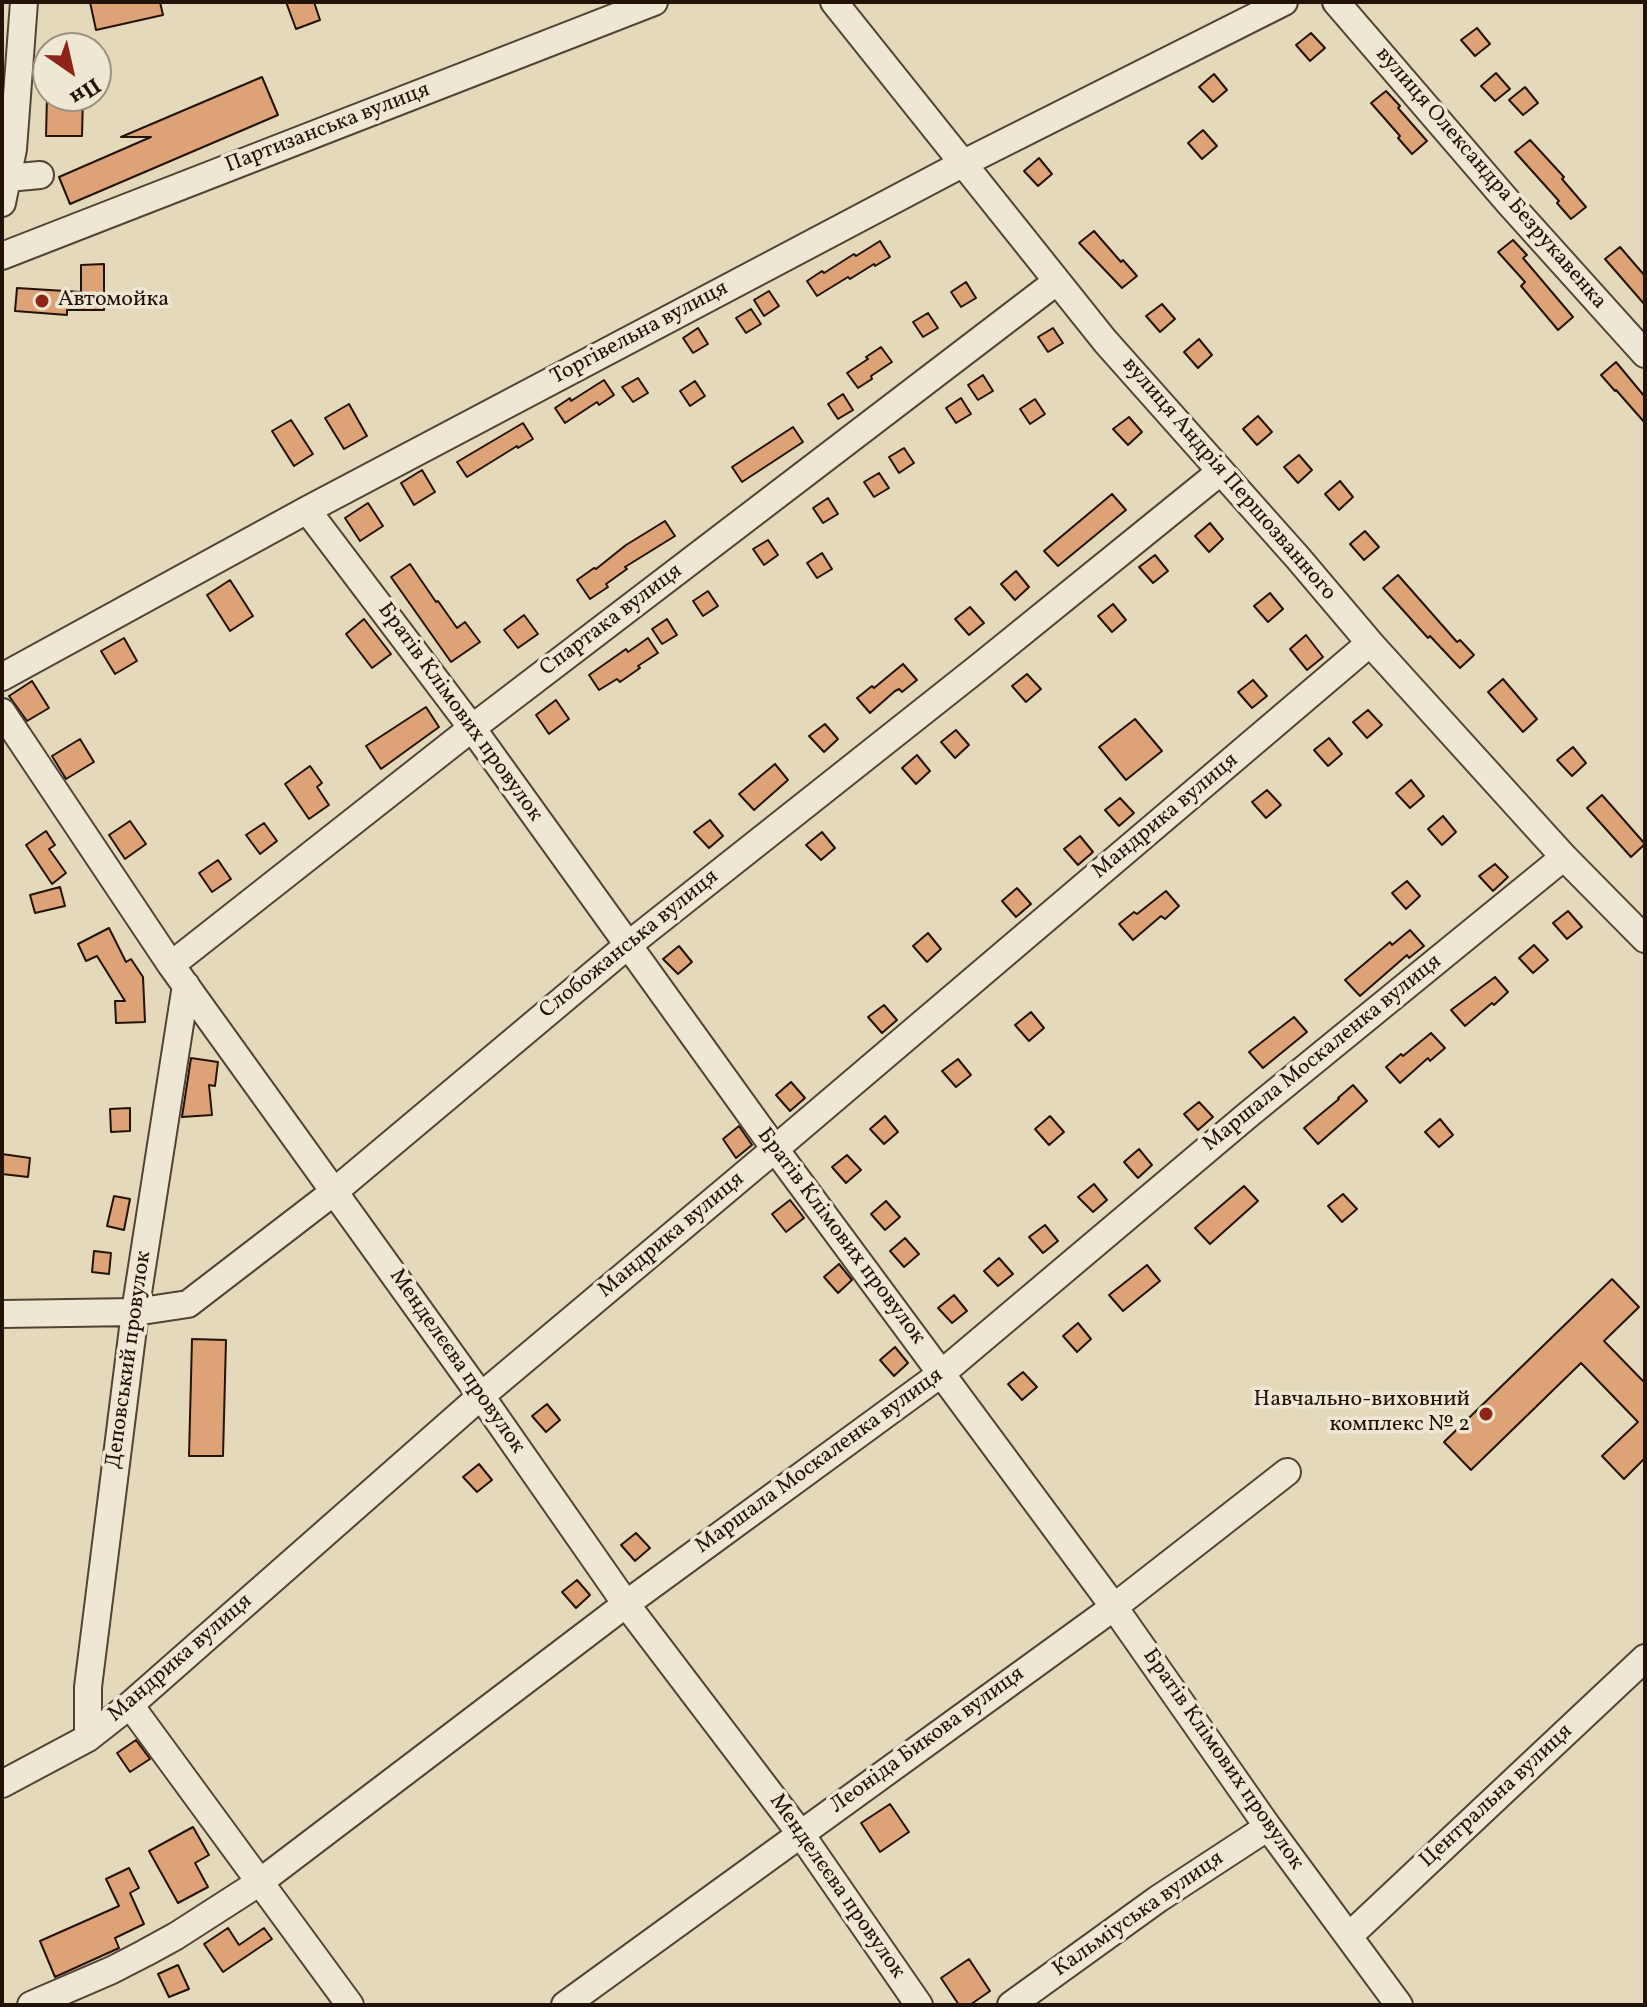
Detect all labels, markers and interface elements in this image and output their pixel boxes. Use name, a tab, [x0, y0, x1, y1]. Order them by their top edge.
north arrow	[32, 32, 112, 112]
street label: вулиця Олександра Безрукавенка	[1369, 42, 1611, 316]
text: Пн	[63, 69, 106, 112]
street label: Партизанська вулиця	[222, 78, 434, 180]
street label: Торгівельна вулиця	[547, 276, 733, 392]
place label: Автомойка	[58, 288, 169, 314]
marker: Автомойка	[33, 292, 51, 310]
street label: вулиця Андрія Першозванного	[1115, 353, 1341, 607]
street label: Спартака вулиця	[536, 559, 688, 683]
street label: Братів Клімових провулок	[371, 598, 547, 828]
street label: Мандрика вулиця	[1088, 748, 1244, 886]
street label: Слобожанська вулиця	[535, 865, 725, 1025]
street label: Маршала Москаленка вулиця	[1198, 950, 1448, 1158]
street label: Братів Клімових провулок	[750, 1124, 930, 1350]
street label: Мандрика вулиця	[594, 1167, 750, 1305]
street label: Деповський провулок	[102, 1249, 158, 1471]
street label: Менделєєва провулок	[382, 1265, 530, 1459]
street label: Маршала Москаленка вулиця	[691, 1363, 949, 1561]
place label: Навчально-виховний комплекс № 2	[1254, 1388, 1470, 1440]
marker: Навчально-виховний комплекс № 2	[1477, 1405, 1495, 1423]
street label: Мандрика вулиця	[104, 1589, 258, 1729]
street label: Братів Клімових провулок	[1135, 1644, 1309, 1876]
street label: Леоніда Бикова вулиця	[826, 1662, 1030, 1820]
street label: Центральна вулиця	[1415, 1719, 1579, 1875]
street label: Менделєєва провулок	[762, 1790, 910, 1984]
street label: Кальміуська вулиця	[1049, 1846, 1229, 1984]

